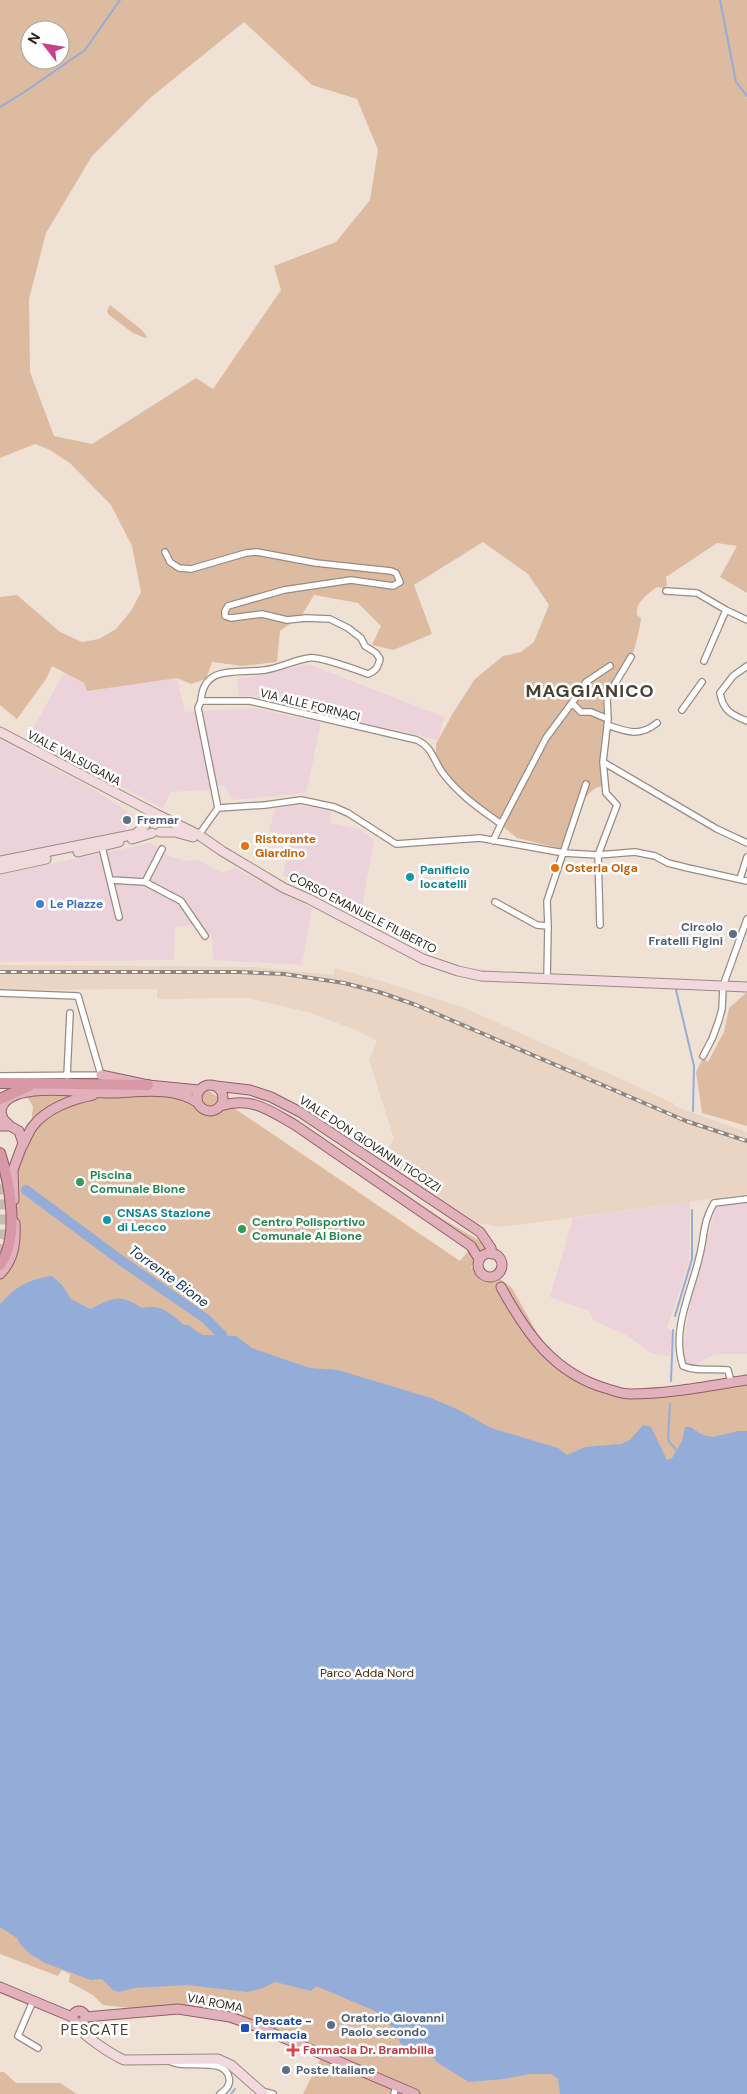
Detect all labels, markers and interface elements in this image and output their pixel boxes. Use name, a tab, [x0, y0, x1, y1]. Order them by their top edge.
north arrow	[20, 20, 70, 70]
text: N	[24, 29, 44, 47]
district label: MAGGIANICO	[525, 679, 655, 703]
street label: VIA ALLE FORNACI	[258, 685, 362, 725]
street label: VIALE VALSUGANA	[24, 727, 124, 789]
place label: Fremar	[137, 812, 179, 828]
marker: Fremar	[121, 814, 133, 826]
place label: Ristorante Giardino	[255, 831, 316, 861]
marker: Ristorante Giardino	[239, 840, 251, 852]
place label: Osteria Olga	[565, 860, 638, 876]
place label: Panificio locatelli	[420, 862, 470, 892]
marker: Osteria Olga	[549, 862, 561, 874]
street label: CORSO EMANUELE FILIBERTO	[286, 869, 440, 957]
marker: Panificio locatelli	[404, 871, 416, 883]
place label: Le Piazze	[50, 896, 103, 912]
marker: Le Piazze	[34, 898, 46, 910]
place label: Circolo Fratelli Figini	[649, 919, 723, 949]
marker: Circolo Fratelli Figini	[727, 928, 739, 940]
street label: VIALE DON GIOVANNI TICOZZI	[296, 1092, 444, 1196]
place label: Piscina Comunale Bione	[90, 1167, 185, 1197]
marker: Piscina Comunale Bione	[74, 1176, 86, 1188]
place label: CNSAS Stazione di Lecco	[117, 1205, 211, 1235]
marker: CNSAS Stazione di Lecco	[101, 1214, 113, 1226]
place label: Centro Polisportivo Comunale Al Bione	[252, 1214, 365, 1244]
marker: Centro Polisportivo Comunale Al Bione	[236, 1223, 248, 1235]
water label: Torrente Bione	[125, 1241, 213, 1311]
park label: Parco Adda Nord	[320, 1665, 414, 1681]
street label: VIA ROMA	[186, 1990, 244, 2016]
place label: Oratorio Giovanni Paolo secondo	[341, 2010, 444, 2040]
place label: Pescate - farmacia	[255, 2013, 312, 2043]
marker: Oratorio Giovanni Paolo secondo	[325, 2019, 337, 2031]
district label: PESCATE	[60, 2020, 130, 2040]
marker: Pescate - farmacia	[239, 2022, 251, 2034]
place label: Farmacia Dr. Brambilla	[303, 2042, 434, 2058]
marker: Farmacia Dr. Brambilla	[287, 2044, 299, 2056]
place label: Poste Italiane	[296, 2062, 375, 2078]
marker: Poste Italiane	[280, 2064, 292, 2076]

